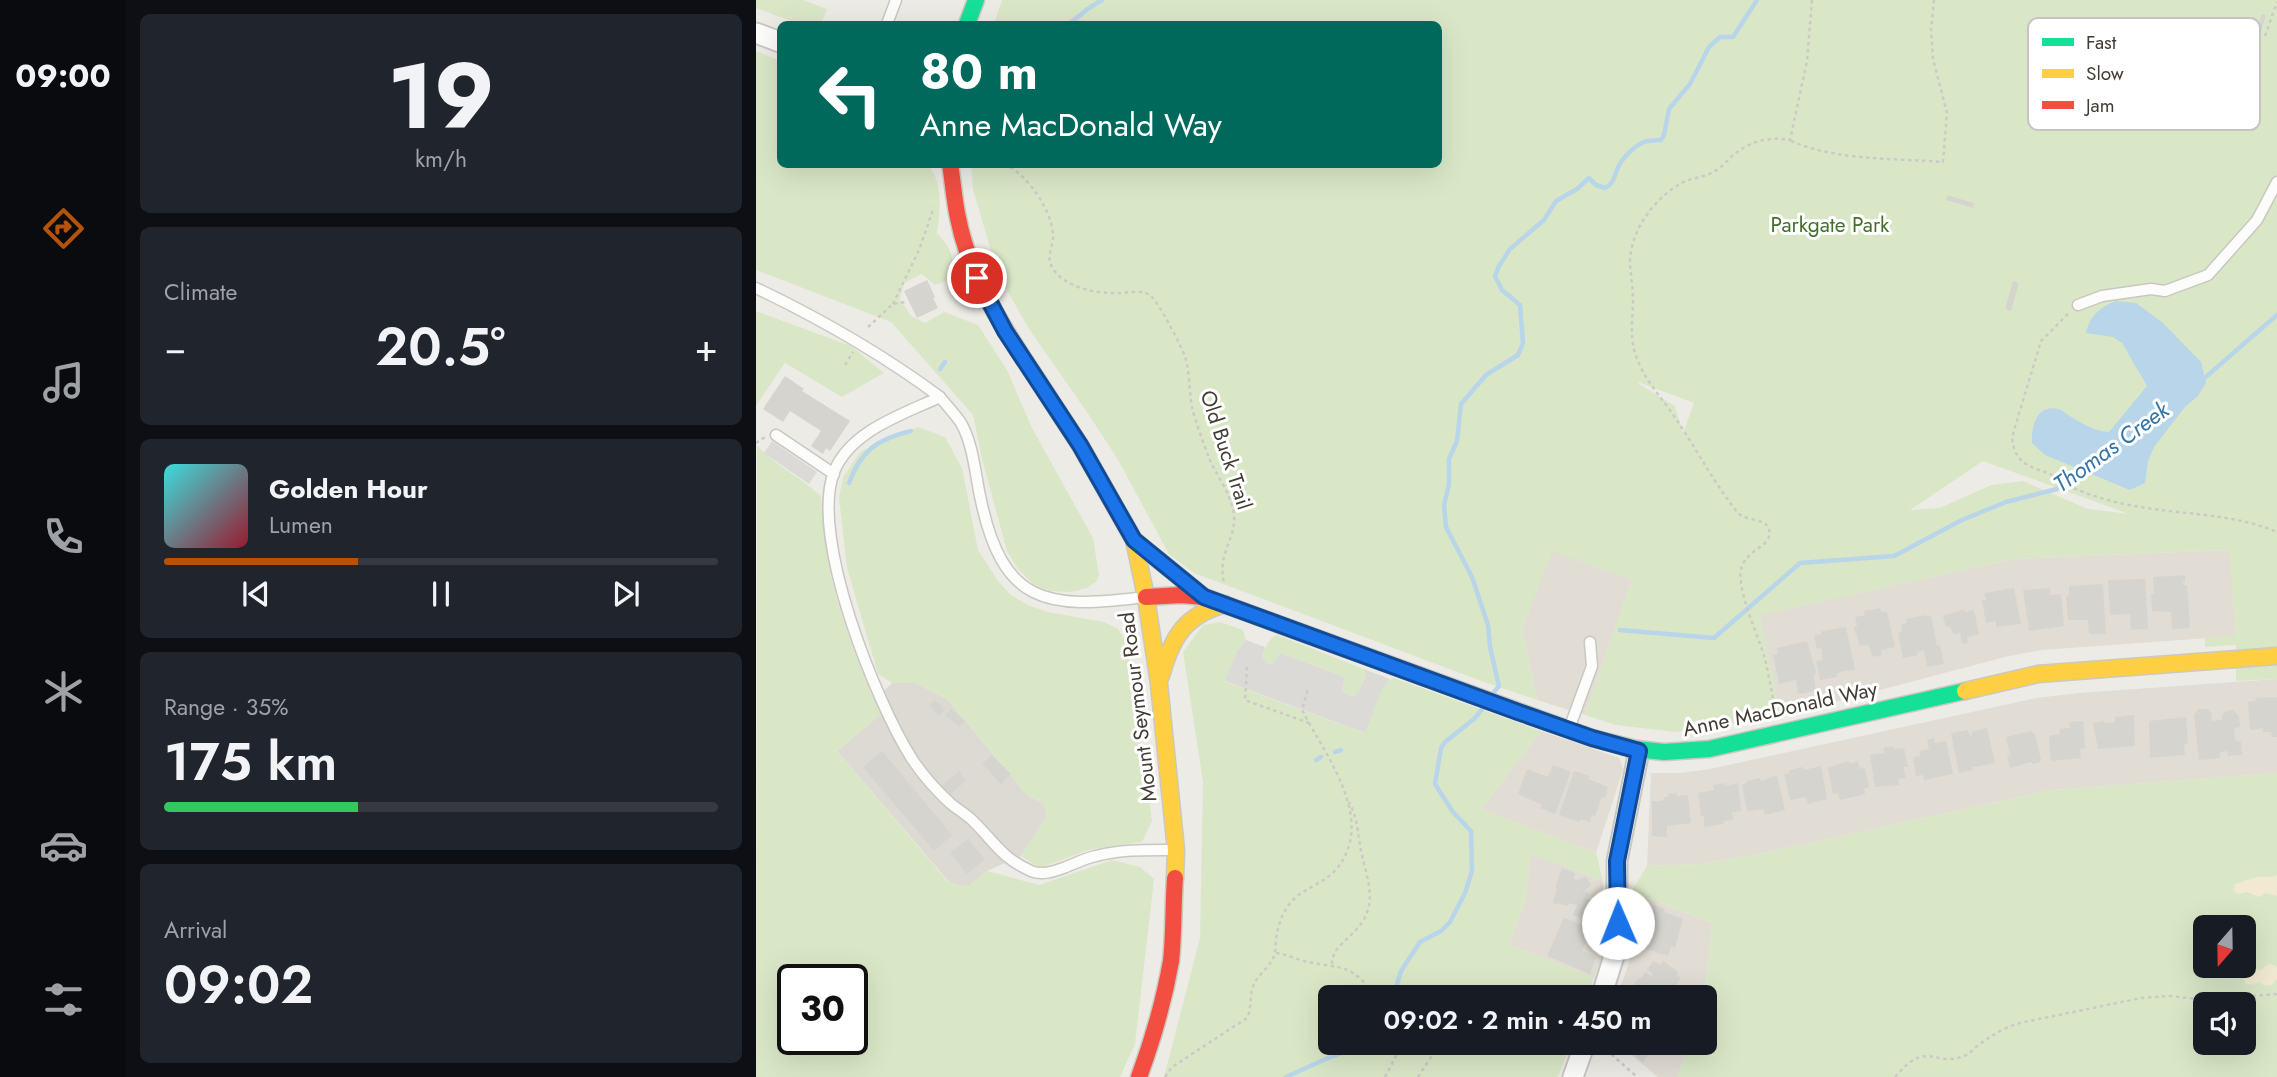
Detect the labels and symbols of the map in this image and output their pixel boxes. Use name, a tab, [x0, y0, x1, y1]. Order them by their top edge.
legend	[2028, 18, 2260, 130]
text: Fast	[2086, 29, 2117, 56]
text: Slow	[2086, 60, 2124, 87]
text: Jam	[2083, 92, 2115, 119]
park label: Parkgate Park	[1771, 210, 1890, 240]
pin	[947, 248, 1007, 308]
street label: Old Buck Trail	[1193, 387, 1259, 513]
water label: Thomas Creek	[2046, 393, 2177, 501]
street label: Mount Seymour Road	[1111, 610, 1165, 804]
street label: Anne MacDonald Way	[1680, 674, 1881, 744]
position arrow	[1581, 886, 1655, 960]
north arrow	[2193, 915, 2256, 978]
speed limit sign: 30	[777, 964, 868, 1055]

